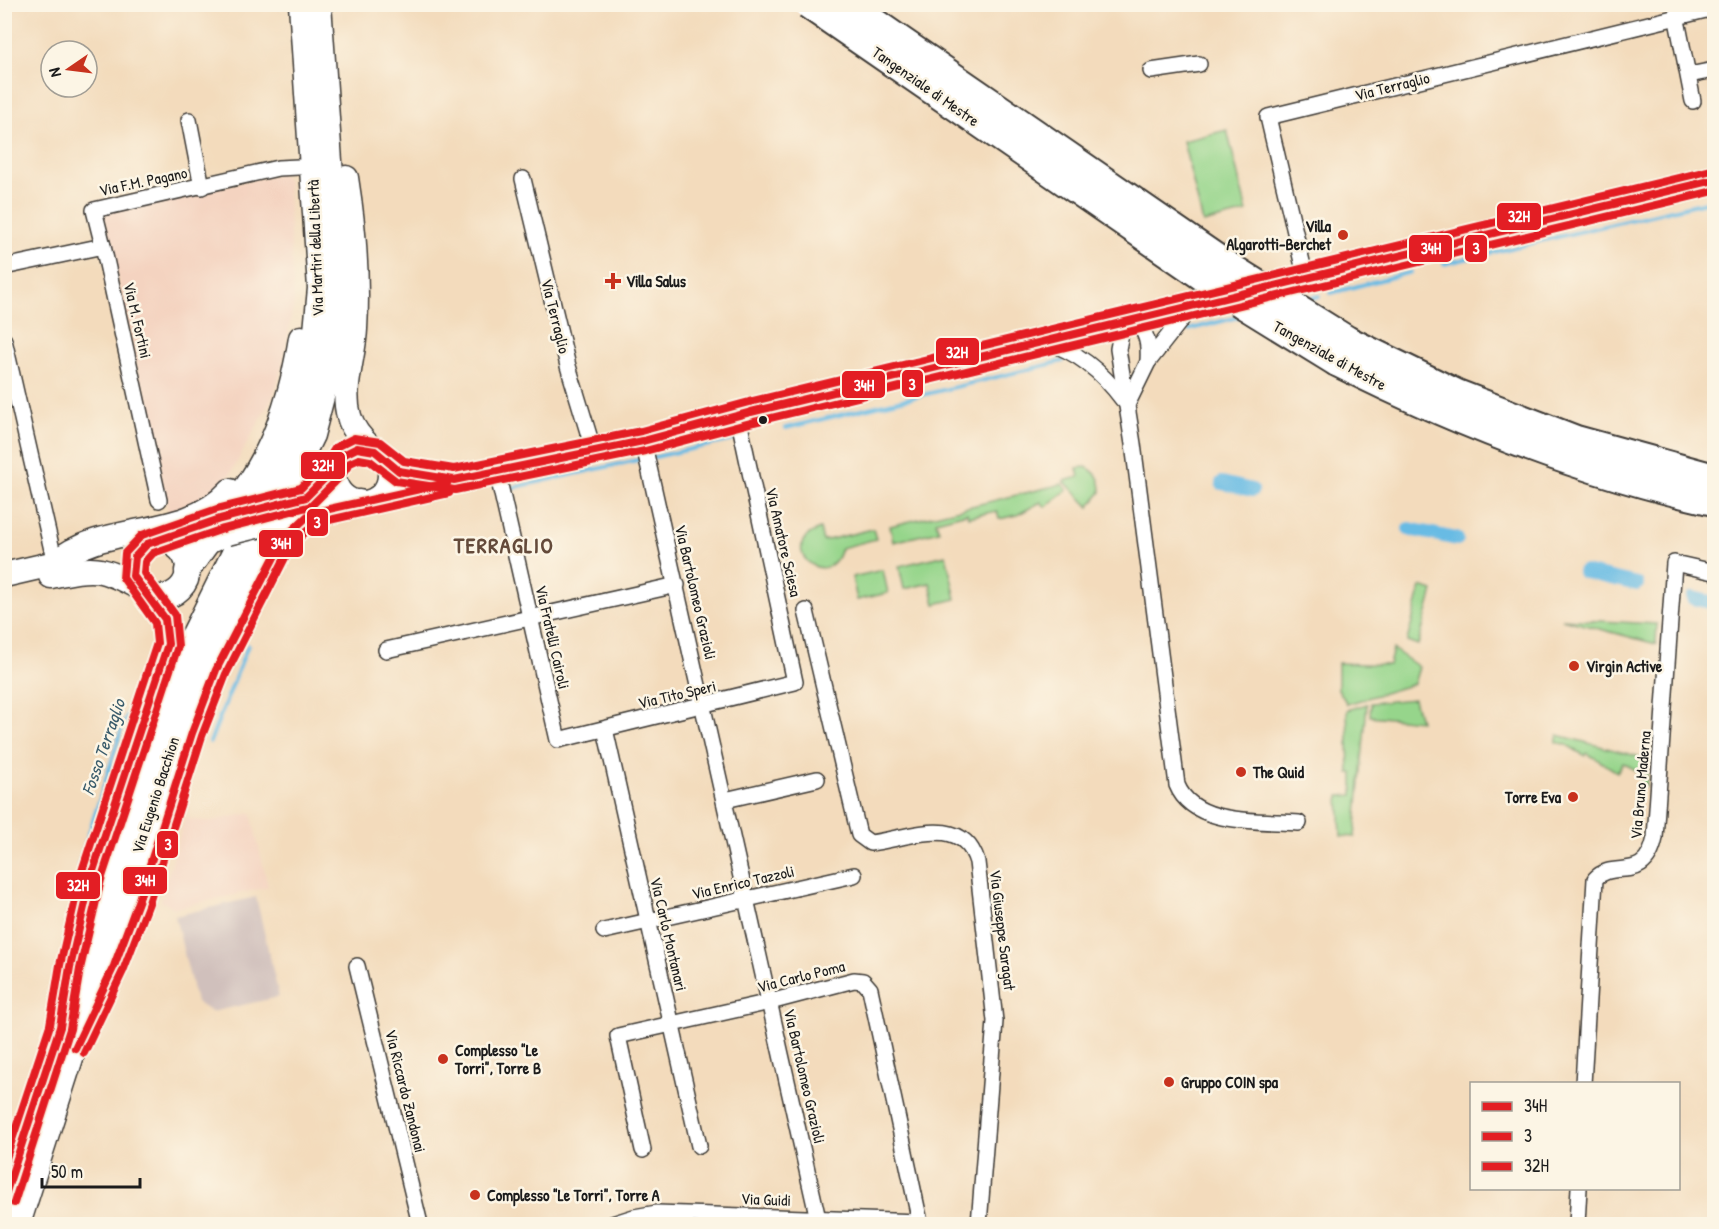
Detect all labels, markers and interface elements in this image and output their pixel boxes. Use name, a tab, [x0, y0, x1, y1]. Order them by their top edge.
north arrow	[39, 39, 99, 99]
street label: Tangenziale di Mestre	[868, 41, 985, 132]
text: N	[43, 65, 66, 79]
street label: Via Terraglio	[1352, 66, 1432, 106]
street label: Via F.M. Pagano	[97, 161, 190, 201]
street label: Via Martiri della Libertà	[302, 179, 328, 317]
line badge: 32H	[1496, 202, 1542, 231]
text: 32H	[1508, 205, 1531, 227]
place label: Villa Algarotti-Berchet	[1226, 215, 1332, 256]
marker: Villa Algarotti-Berchet	[1336, 228, 1350, 242]
line badge: 34H	[1408, 234, 1453, 263]
line badge: 3	[1464, 234, 1488, 263]
text: 34H	[1421, 237, 1442, 259]
text: 3	[1472, 237, 1480, 259]
place label: Villa Salus	[626, 270, 687, 292]
marker: Villa Salus	[604, 272, 622, 290]
street label: Via Terraglio	[536, 276, 576, 356]
street label: Via M. Fortini	[119, 280, 157, 360]
street label: Tangenziale di Mestre	[1269, 315, 1391, 396]
line badge: 32H	[935, 337, 980, 366]
text: 32H	[946, 341, 969, 363]
line badge: 3	[901, 369, 924, 398]
line badge: 34H	[841, 370, 886, 399]
text: 3	[908, 373, 916, 395]
text: 34H	[854, 374, 875, 396]
unlabelled marker	[757, 414, 769, 426]
line badge: 32H	[300, 451, 346, 480]
text: 32H	[312, 454, 335, 476]
street label: Via Amatore Sciesa	[761, 485, 807, 599]
line badge: 3	[306, 508, 329, 537]
text: 3	[313, 511, 321, 533]
street label: Via Bartolomeo Grazioli	[670, 522, 722, 662]
line badge: 34H	[258, 529, 304, 558]
district label: TERRAGLIO	[453, 530, 554, 560]
text: 34H	[271, 532, 292, 554]
street label: Via Fratelli Cairoli	[530, 583, 576, 691]
place label: Virgin Active	[1586, 655, 1663, 678]
marker: Virgin Active	[1567, 659, 1581, 673]
street label: Via Tito Speri	[636, 674, 718, 714]
water label: Fosso Terraglio	[75, 694, 132, 798]
street label: Via Bruno Maderna	[1624, 730, 1656, 840]
street label: Via Eugenio Bacchion	[126, 734, 184, 856]
place label: The Quid	[1252, 761, 1305, 783]
marker: The Quid	[1234, 765, 1248, 779]
place label: Torre Eva	[1504, 786, 1562, 808]
marker: Torre Eva	[1566, 790, 1580, 804]
line badge: 3	[156, 830, 179, 859]
text: 3	[164, 833, 172, 855]
street label: Via Enrico Tazzoli	[690, 860, 796, 904]
line badge: 34H	[122, 866, 168, 895]
street label: Via Giuseppe Saragat	[985, 868, 1021, 992]
text: 34H	[135, 869, 156, 891]
line badge: 32H	[55, 871, 101, 900]
text: 32H	[67, 874, 90, 896]
street label: Via Carlo Montanari	[645, 875, 693, 993]
street label: Via Carlo Poma	[755, 955, 847, 997]
street label: Via Bartolomeo Grazioli	[779, 1006, 831, 1146]
street label: Via Riccardo Zandonai	[380, 1027, 432, 1155]
place label: Complesso "Le Torri", Torre B	[454, 1039, 541, 1079]
marker: Complesso "Le Torri", Torre B	[436, 1052, 450, 1066]
place label: Gruppo COIN spa	[1181, 1071, 1279, 1094]
marker: Gruppo COIN spa	[1162, 1075, 1176, 1089]
legend	[1470, 1082, 1680, 1190]
text: 34H	[1524, 1093, 1547, 1118]
text: 3	[1524, 1123, 1532, 1148]
scale bar	[42, 1151, 140, 1189]
text: 32H	[1524, 1153, 1549, 1178]
text: 50 m	[51, 1159, 83, 1184]
place label: Complesso "Le Torri", Torre A	[487, 1184, 660, 1207]
street label: Via Guidi	[741, 1187, 791, 1211]
marker: Complesso "Le Torri", Torre A	[468, 1188, 482, 1202]

